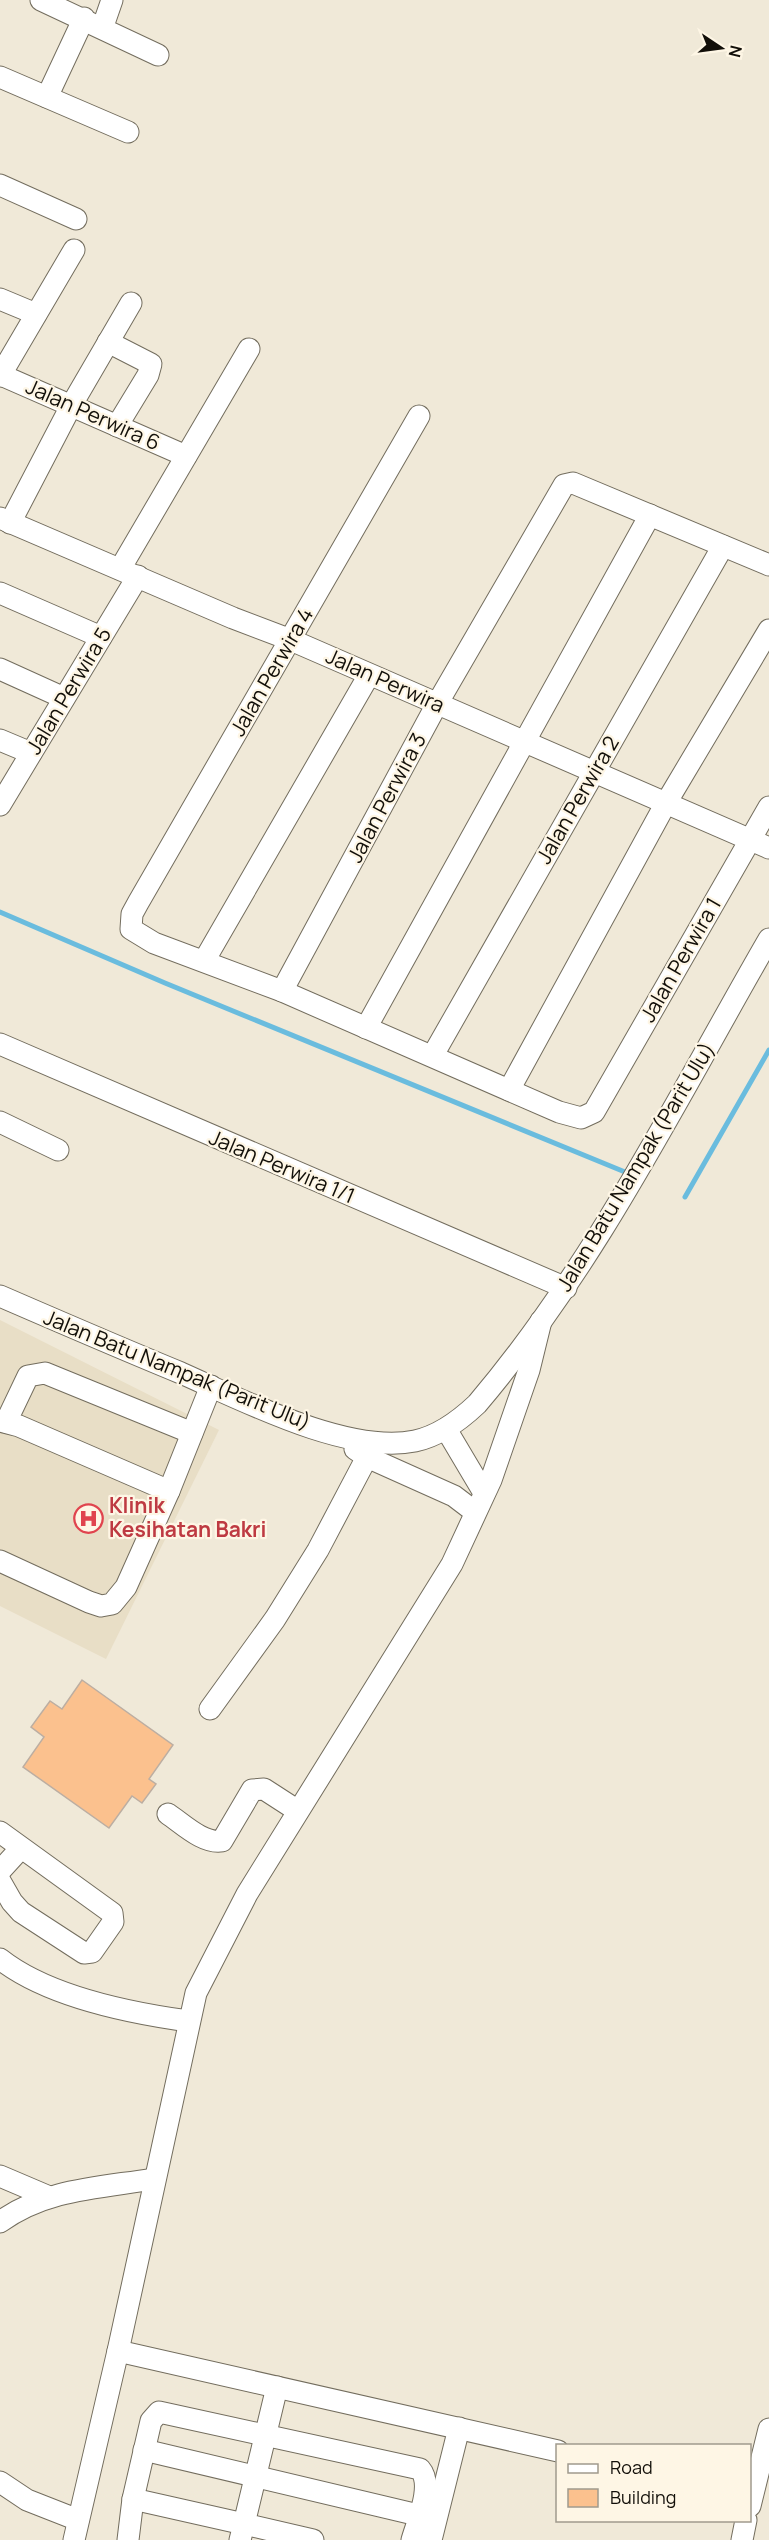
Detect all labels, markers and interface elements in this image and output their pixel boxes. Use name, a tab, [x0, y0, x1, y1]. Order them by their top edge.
north arrow	[691, 18, 751, 78]
text: N	[724, 43, 748, 59]
street label: Jalan Perwira 6	[22, 372, 165, 456]
street label: Jalan Perwira 4	[223, 602, 319, 741]
street label: Jalan Perwira 5	[19, 622, 117, 759]
street label: Jalan Perwira	[322, 641, 449, 719]
street label: Jalan Perwira 3	[340, 728, 432, 867]
street label: Jalan Perwira 2	[529, 731, 625, 868]
street label: Jalan Perwira 1	[633, 892, 727, 1027]
street label: Jalan Batu Nampak (Parit Ulu)	[550, 1037, 721, 1296]
street label: Jalan Perwira 1/1	[205, 1123, 360, 1209]
street label: Jalan Batu Nampak (Parit Ulu)	[40, 1303, 315, 1436]
place label: Klinik Kesihatan Bakri	[109, 1491, 266, 1543]
hospital icon: Klinik Kesihatan Bakri	[72, 1502, 104, 1534]
legend	[556, 2444, 751, 2522]
text: Road	[610, 2455, 653, 2479]
text: Building	[610, 2485, 676, 2509]

